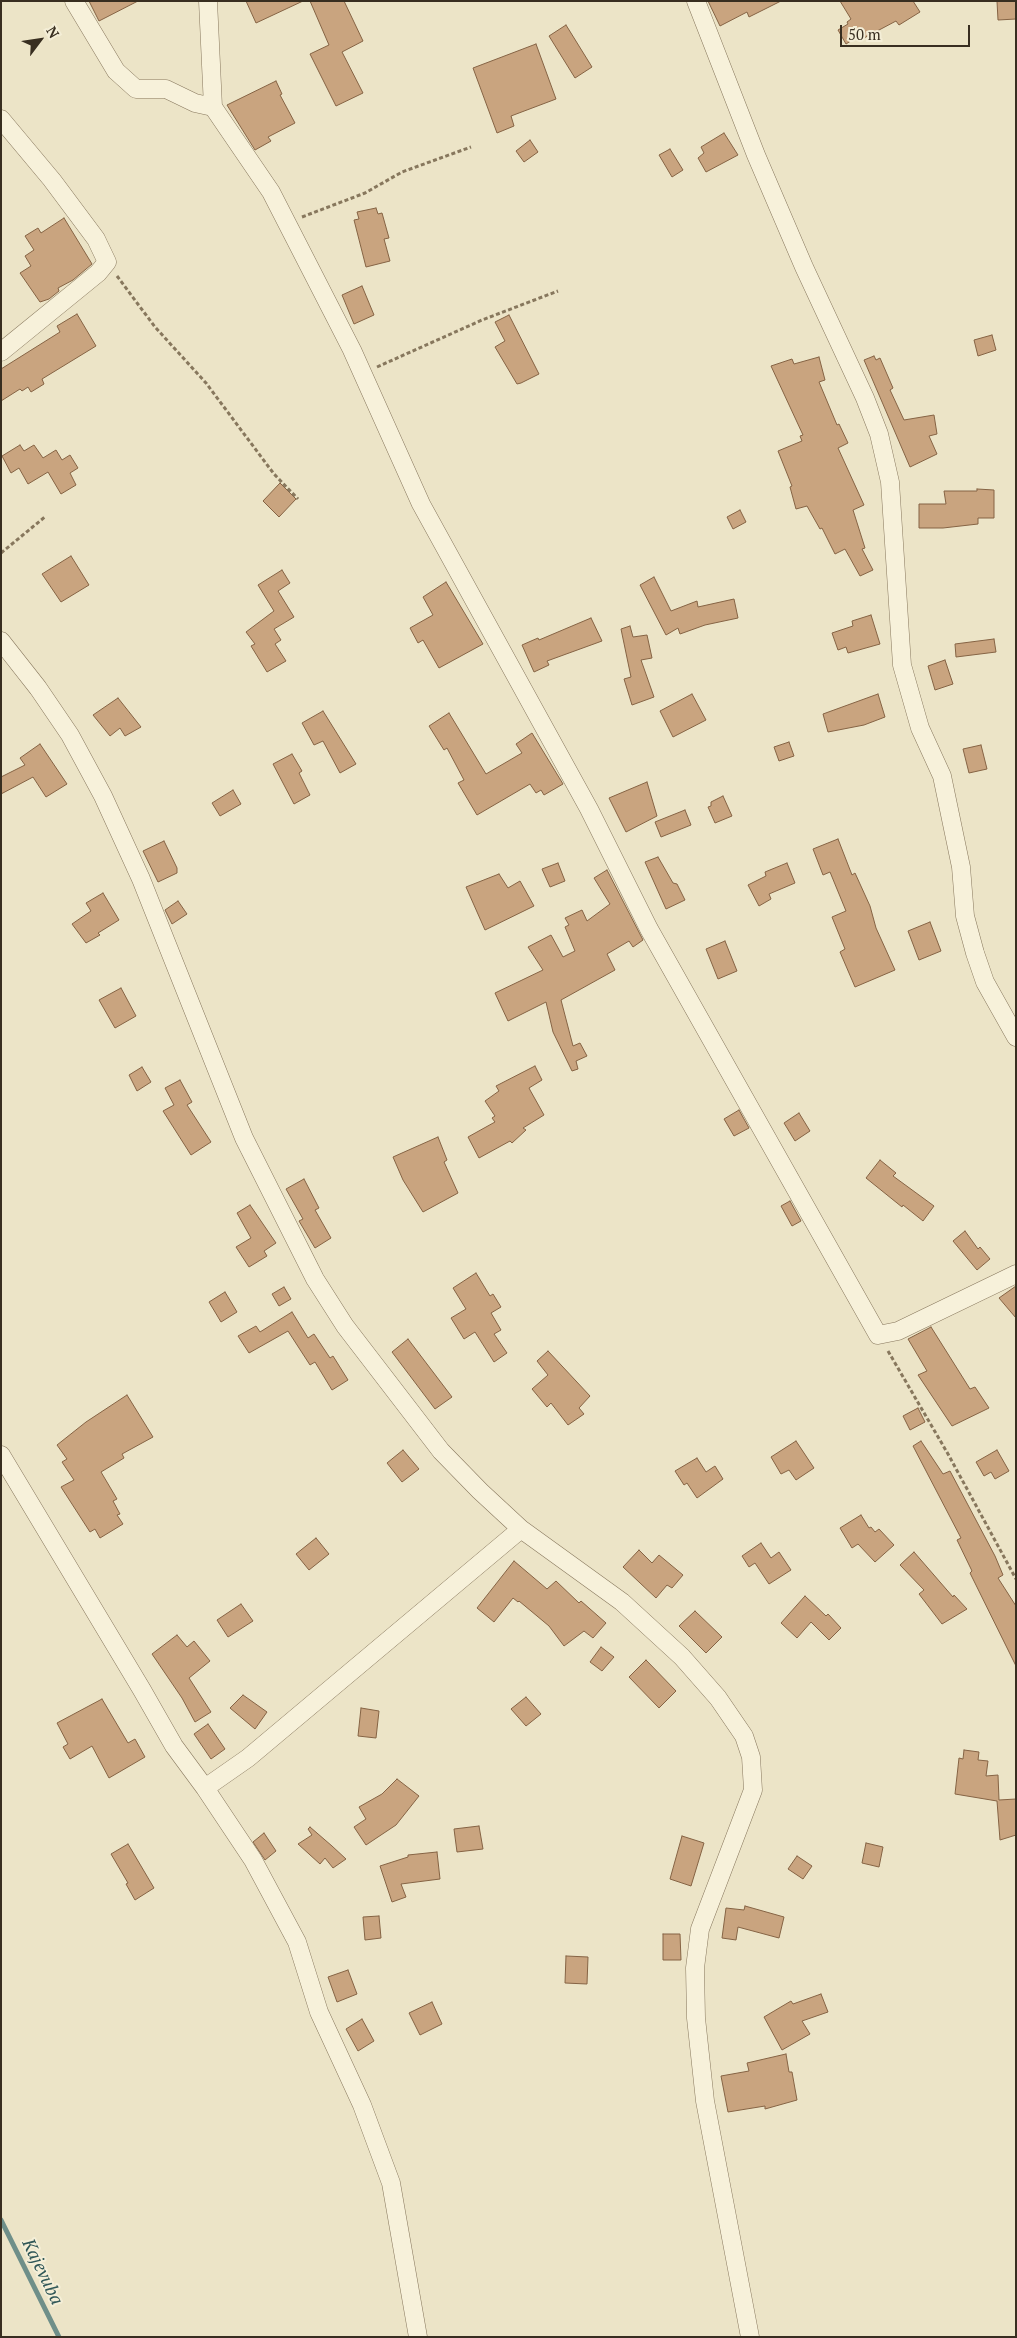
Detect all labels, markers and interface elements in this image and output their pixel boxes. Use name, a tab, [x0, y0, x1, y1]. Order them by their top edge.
north arrow	[15, 15, 65, 65]
scale bar	[842, 15, 972, 47]
text: N	[42, 23, 64, 41]
text: 50 m	[848, 24, 881, 44]
water label: Kajevuba	[17, 2235, 67, 2309]

